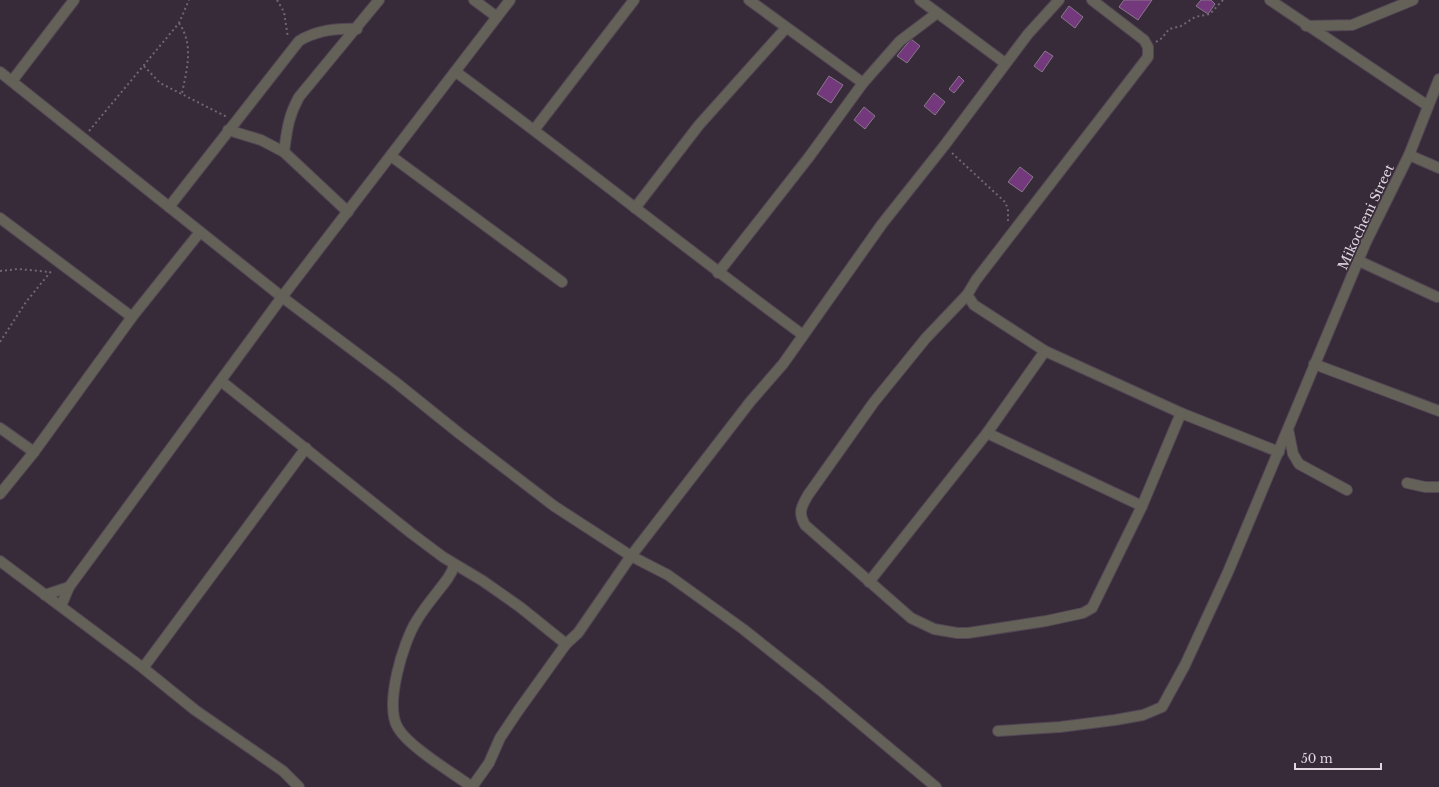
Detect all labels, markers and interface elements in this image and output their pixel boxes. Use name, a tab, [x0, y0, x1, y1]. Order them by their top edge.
street label: Mikocheni Street	[1334, 162, 1398, 272]
scale bar	[1295, 745, 1381, 771]
text: 50 m	[1301, 751, 1333, 766]

